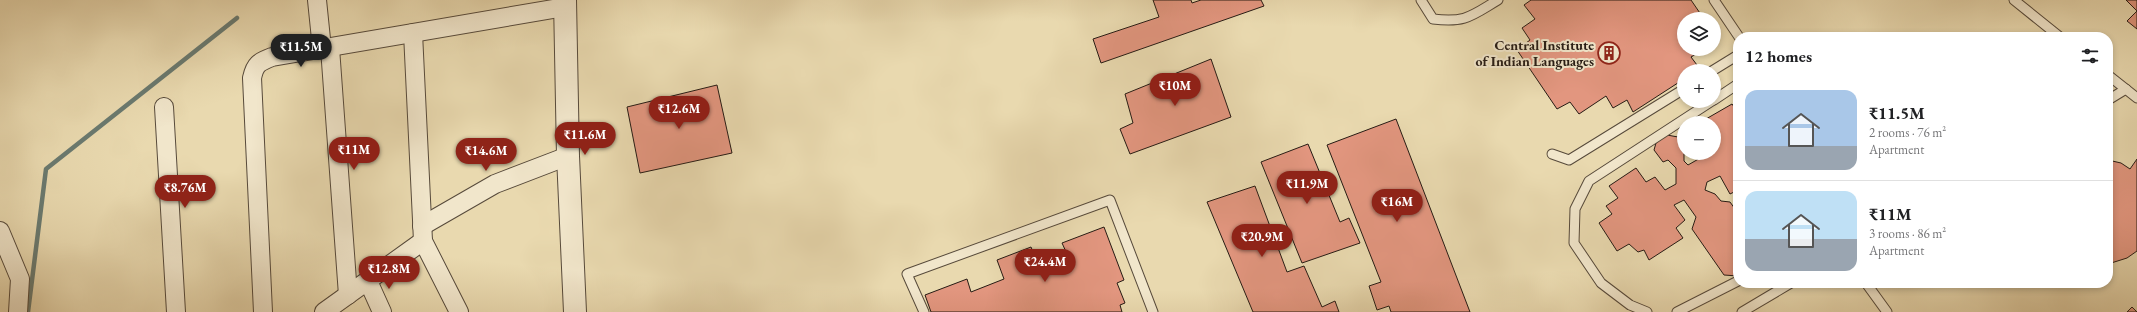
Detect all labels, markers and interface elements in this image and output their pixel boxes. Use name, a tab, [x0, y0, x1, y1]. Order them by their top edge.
map controls	[1677, 12, 1721, 160]
button: layers	[1677, 12, 1721, 56]
pin: ₹11.5M	[268, 34, 334, 68]
place label: Central Institute of Indian Languages	[1475, 36, 1594, 70]
text: ₹11.5M	[280, 38, 322, 55]
building icon: Central Institute of Indian Languages	[1596, 40, 1622, 66]
text: 12 homes	[1745, 45, 1812, 67]
icon: filters	[2079, 45, 2101, 67]
button: +	[1677, 64, 1721, 108]
pin: ₹10M	[1151, 73, 1199, 107]
text: ₹10M	[1159, 77, 1191, 94]
pin: ₹12.6M	[646, 96, 712, 130]
text: ₹12.6M	[658, 100, 700, 117]
text: ₹11.5M	[1869, 102, 1925, 124]
icon: home	[1777, 106, 1825, 154]
button: −	[1677, 116, 1721, 160]
pin: ₹11.6M	[552, 122, 618, 156]
text: 2 rooms · 76 m²	[1869, 124, 1946, 141]
text: ₹11.6M	[564, 126, 606, 143]
pin: ₹11M	[330, 137, 378, 171]
pin: ₹14.6M	[453, 138, 519, 172]
text: ₹11M	[338, 141, 370, 158]
text: Apartment	[1869, 141, 1924, 158]
text: ₹14.6M	[465, 142, 507, 159]
pin: ₹11.9M	[1274, 171, 1340, 205]
pin: ₹8.76M	[152, 175, 218, 209]
text: ₹11.9M	[1286, 175, 1328, 192]
text: ₹8.76M	[164, 179, 206, 196]
pin: ₹16M	[1373, 189, 1421, 223]
text: ₹16M	[1381, 193, 1413, 210]
text: ₹11M	[1869, 203, 1912, 225]
icon: home	[1777, 207, 1825, 255]
pin: ₹20.9M	[1229, 224, 1295, 258]
text: 3 rooms · 86 m²	[1869, 225, 1946, 242]
text: ₹20.9M	[1241, 228, 1283, 245]
text: Apartment	[1869, 242, 1924, 259]
pin: ₹24.4M	[1012, 249, 1078, 283]
text: ₹24.4M	[1024, 253, 1066, 270]
pin: ₹12.8M	[356, 256, 422, 290]
text: ₹12.8M	[368, 260, 410, 277]

